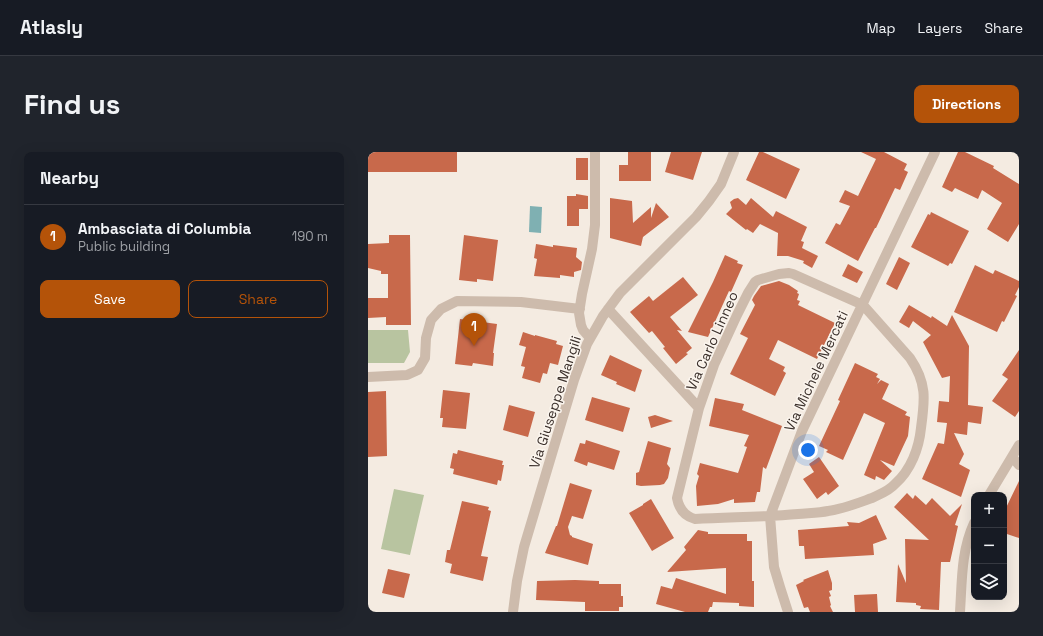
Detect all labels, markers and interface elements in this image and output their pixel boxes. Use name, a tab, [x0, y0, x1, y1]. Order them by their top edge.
text: Atlasly	[20, 15, 83, 40]
text: Map	[866, 19, 896, 37]
text: Layers	[918, 19, 962, 37]
text: Share	[984, 19, 1023, 37]
button: Directions	[914, 85, 1019, 123]
text: Find us	[24, 86, 121, 122]
text: Nearby	[40, 167, 99, 189]
text: Ambasciata di Columbia	[78, 219, 251, 238]
text: 1	[50, 228, 56, 245]
text: 190 m	[292, 228, 328, 245]
text: Public building	[78, 238, 170, 255]
button: Save	[40, 280, 180, 318]
button: Share	[188, 280, 328, 318]
street label: Via Carlo Linneo	[682, 289, 742, 393]
street label: Via Michele Mercati	[780, 308, 852, 434]
pin: 1	[461, 313, 487, 346]
street label: Via Giuseppe Mangili	[525, 333, 585, 471]
your location	[798, 440, 818, 460]
map controls	[971, 492, 1007, 600]
button: +	[971, 492, 1007, 528]
button: −	[971, 528, 1007, 564]
button: layers	[971, 564, 1007, 600]

